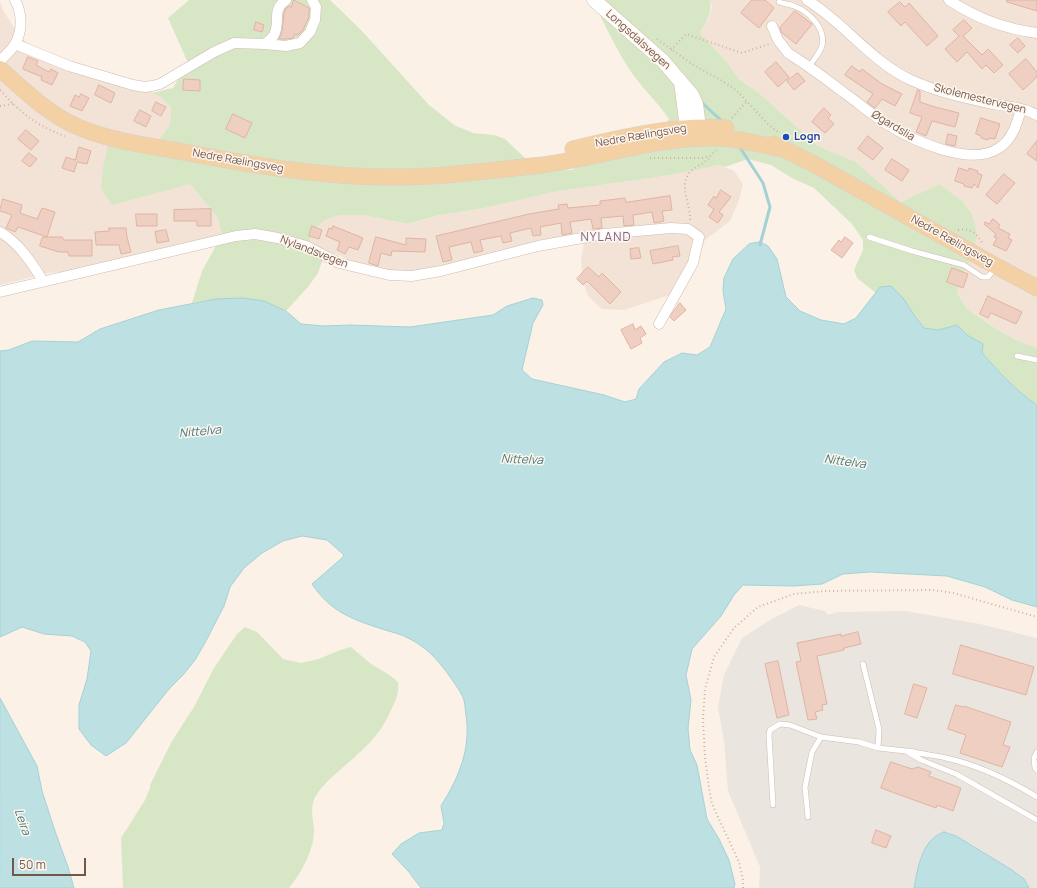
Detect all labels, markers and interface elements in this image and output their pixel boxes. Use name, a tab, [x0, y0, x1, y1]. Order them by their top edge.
street label: Longsdalsvegen	[603, 7, 673, 73]
street label: Skolemestervegen	[932, 81, 1028, 117]
street label: Øgardslia	[869, 108, 917, 144]
street label: Nedre Rælingsveg	[594, 121, 688, 151]
place label: Logn	[794, 130, 820, 144]
marker: Logn	[781, 132, 791, 142]
street label: Nedre Rælingsveg	[191, 146, 285, 176]
street label: Nedre Rælingsveg	[908, 213, 996, 269]
district label: NYLAND	[581, 231, 631, 245]
street label: Nylandsvegen	[278, 233, 350, 271]
water label: Nittelva	[178, 423, 222, 441]
water label: Nittelva	[501, 452, 543, 468]
water label: Nittelva	[823, 452, 867, 472]
water label: Leira	[11, 807, 33, 837]
scale bar	[14, 850, 88, 876]
text: 50 m	[19, 856, 46, 873]

